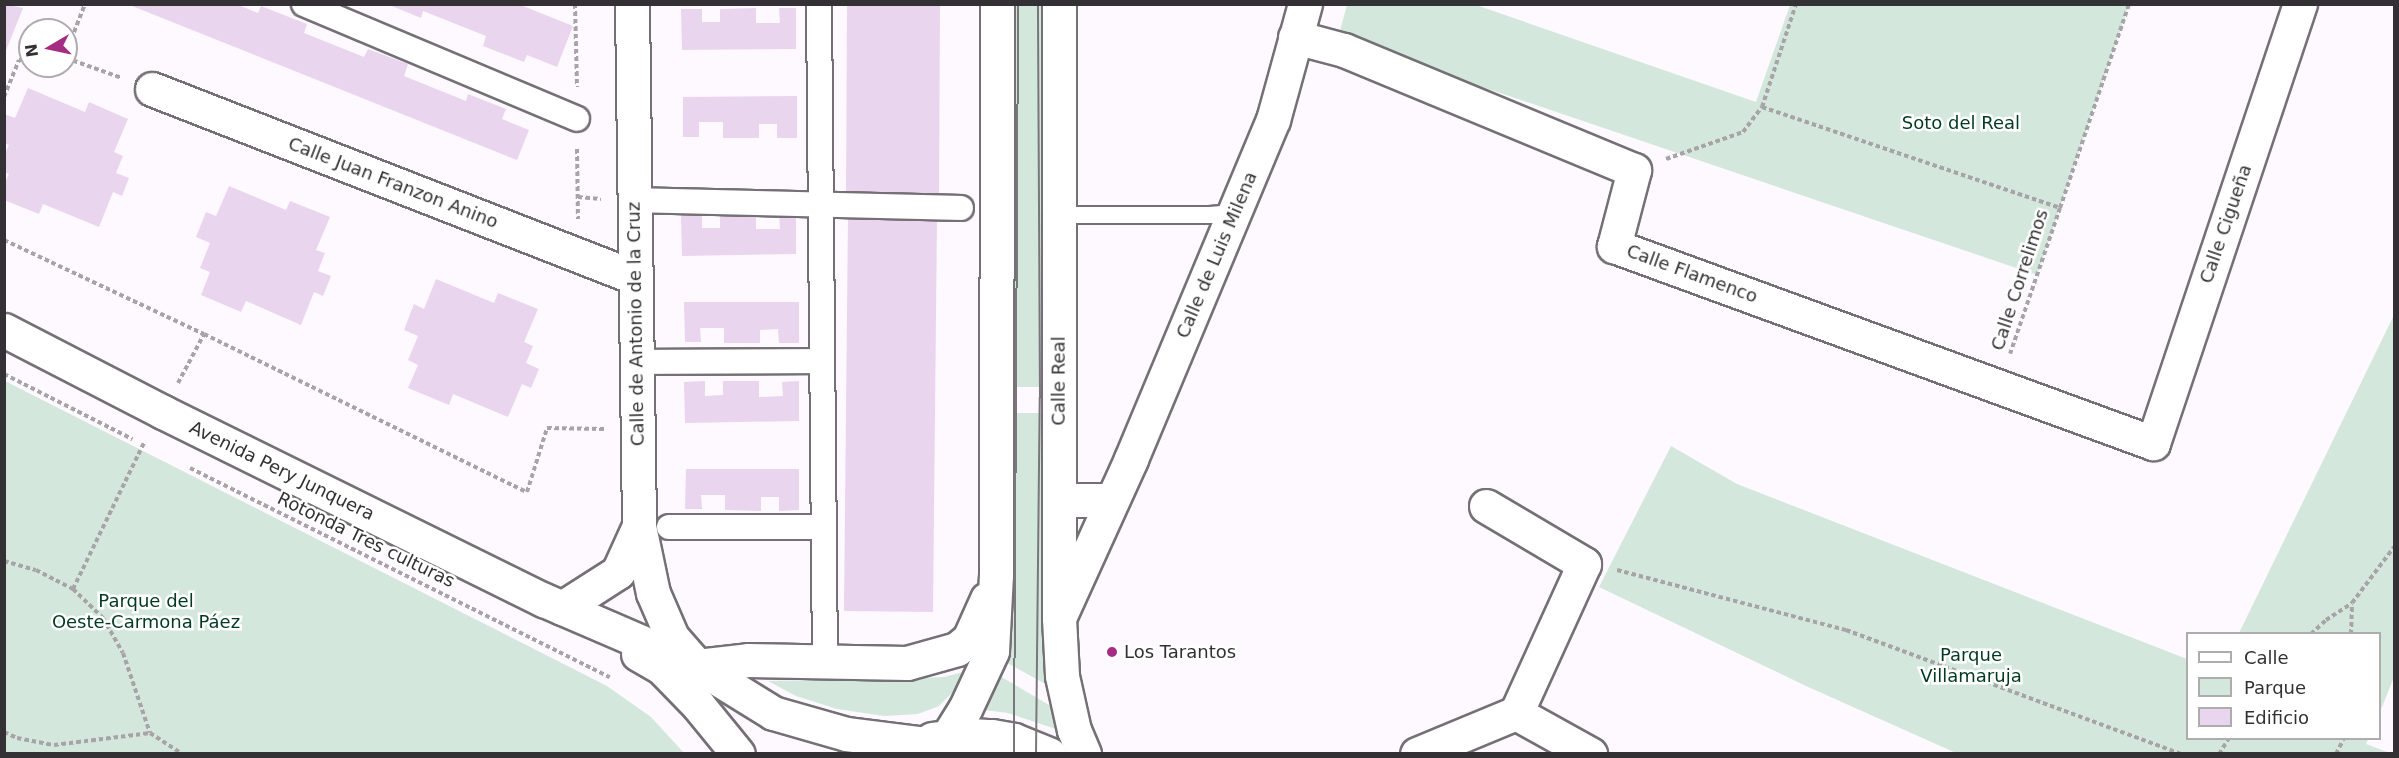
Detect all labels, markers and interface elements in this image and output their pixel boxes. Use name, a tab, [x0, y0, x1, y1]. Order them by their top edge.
north arrow	[18, 18, 78, 78]
text: N	[21, 42, 42, 59]
park label: Soto del Real	[1902, 112, 2020, 134]
street label: Calle Juan Franzon Anino	[285, 133, 501, 233]
street label: Calle Cigueña	[2196, 162, 2256, 286]
street label: Calle de Luis Milena	[1172, 168, 1262, 342]
street label: Calle de Antonio de la Cruz	[623, 202, 649, 446]
street label: Calle Correlimos	[1987, 207, 2053, 353]
street label: Calle Flamenco	[1624, 240, 1760, 308]
street label: Calle Real	[1048, 336, 1070, 426]
street label: Avenida Pery Junquera	[186, 417, 378, 525]
street label: Rotonda Tres culturas	[274, 488, 458, 592]
park label: Parque del Oeste-Carmona Páez	[52, 591, 240, 634]
legend	[2186, 632, 2381, 740]
place label: Los Tarantos	[1124, 641, 1236, 663]
marker: Los Tarantos	[1105, 645, 1119, 659]
park label: Parque Villamaruja	[1920, 645, 2022, 688]
text: Calle	[2244, 647, 2289, 668]
text: Parque	[2244, 677, 2306, 698]
text: Edificio	[2244, 707, 2309, 728]

